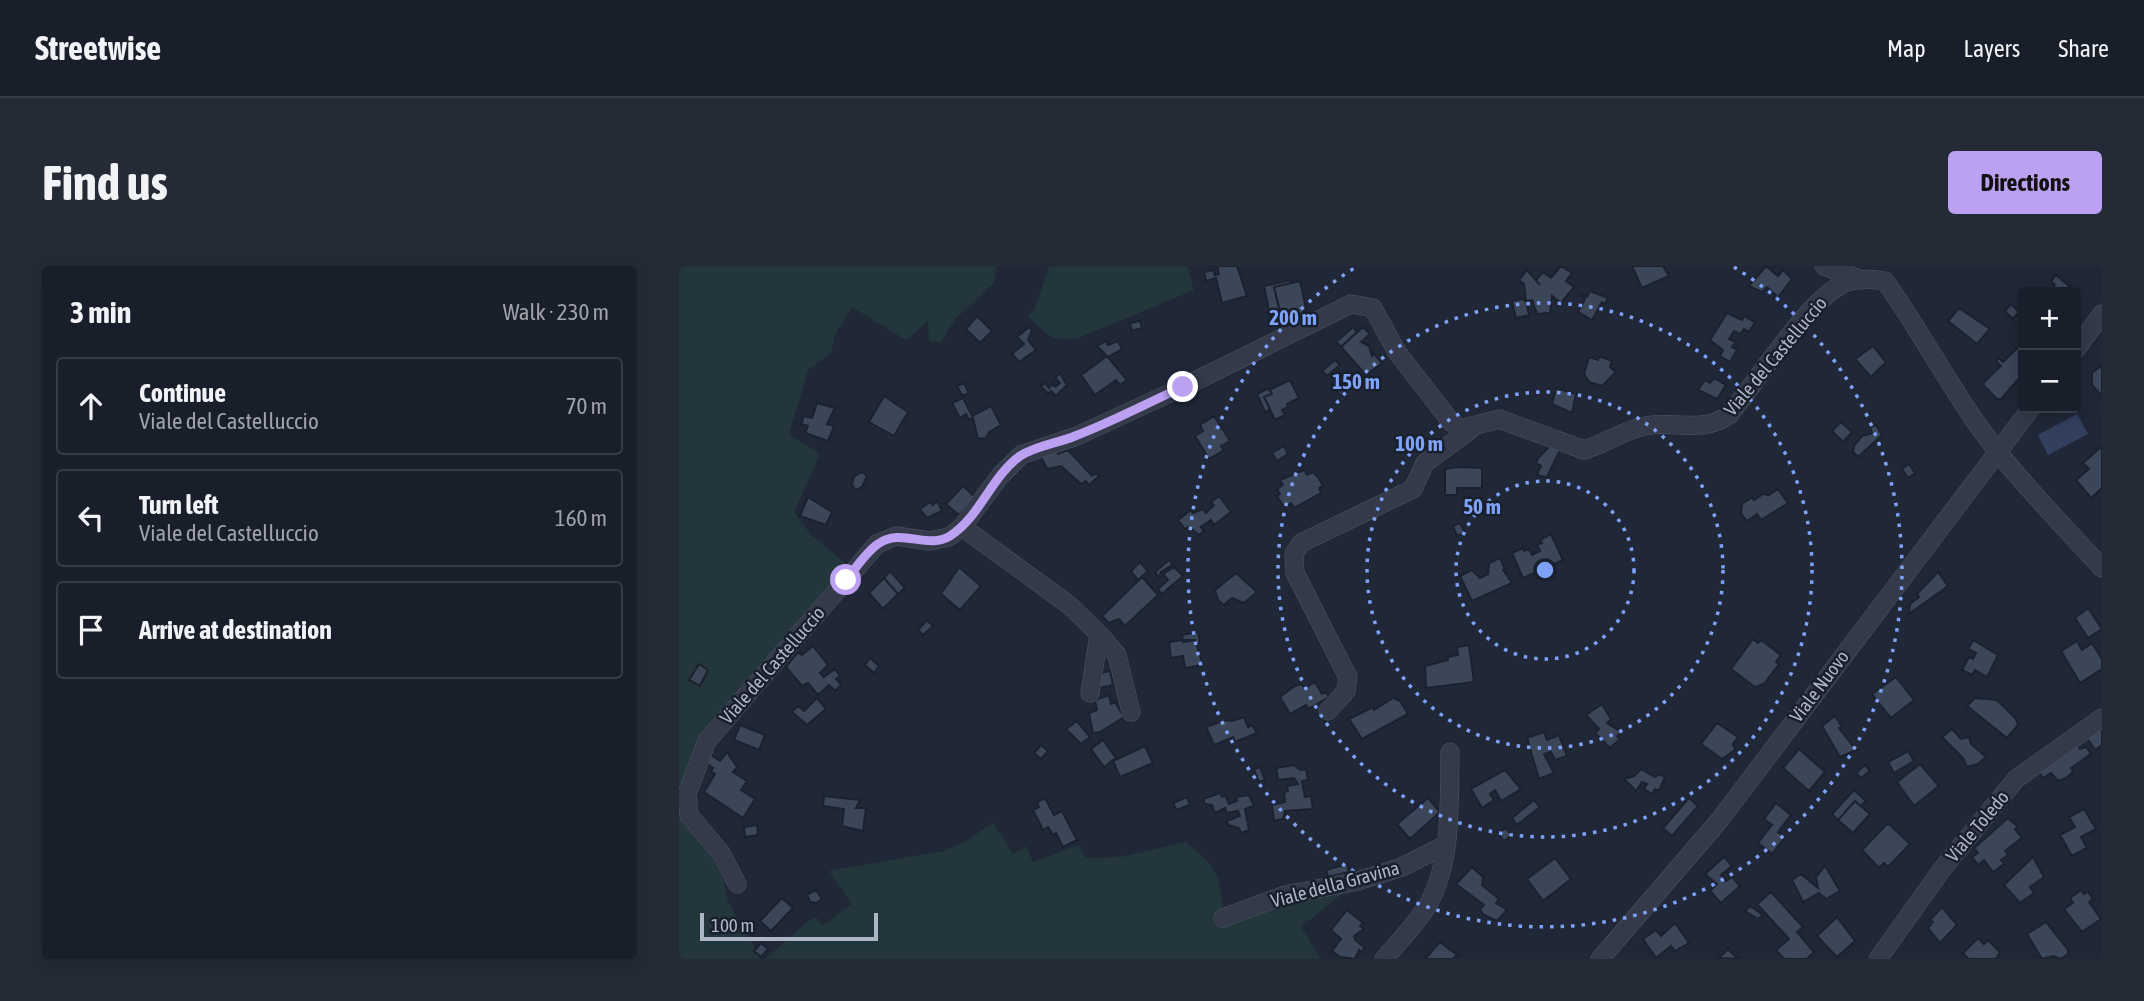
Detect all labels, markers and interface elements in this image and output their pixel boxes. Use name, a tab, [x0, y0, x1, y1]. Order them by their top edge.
text: Streetwise	[35, 29, 161, 67]
text: Map	[1887, 35, 1926, 62]
text: Layers	[1964, 35, 2020, 62]
text: Share	[2058, 35, 2109, 62]
button: Directions	[1948, 151, 2102, 214]
text: Find us	[42, 154, 168, 210]
map controls	[2018, 287, 2081, 413]
button: +	[2018, 287, 2081, 350]
street label: Viale del Castelluccio	[1719, 292, 1831, 420]
text: 3 min	[70, 295, 131, 329]
text: Walk · 230 m	[503, 299, 609, 325]
text: 200 m	[1269, 305, 1317, 329]
button: −	[2018, 350, 2081, 413]
text: 150 m	[1332, 369, 1380, 393]
route end	[1167, 371, 1198, 402]
text: Continue	[139, 378, 226, 408]
icon: ahead	[72, 387, 110, 425]
text: 70 m	[566, 393, 607, 419]
text: Viale del Castelluccio	[139, 408, 319, 434]
text: 100 m	[1395, 431, 1443, 455]
text: Turn left	[139, 490, 219, 520]
text: 50 m	[1463, 494, 1501, 518]
icon: left	[72, 499, 110, 537]
text: 160 m	[555, 505, 607, 531]
text: Viale del Castelluccio	[139, 520, 319, 546]
centre of rings	[1533, 558, 1557, 582]
route start	[830, 564, 861, 595]
street label: Viale del Castelluccio	[715, 602, 829, 728]
icon: arrive	[72, 611, 110, 649]
text: Arrive at destination	[139, 615, 332, 645]
street label: Viale Nuovo	[1785, 646, 1853, 726]
street label: Viale Toledo	[1941, 786, 2013, 866]
street label: Viale della Gravina	[1268, 856, 1402, 912]
scale bar	[700, 910, 879, 942]
text: 100 m	[711, 914, 754, 936]

